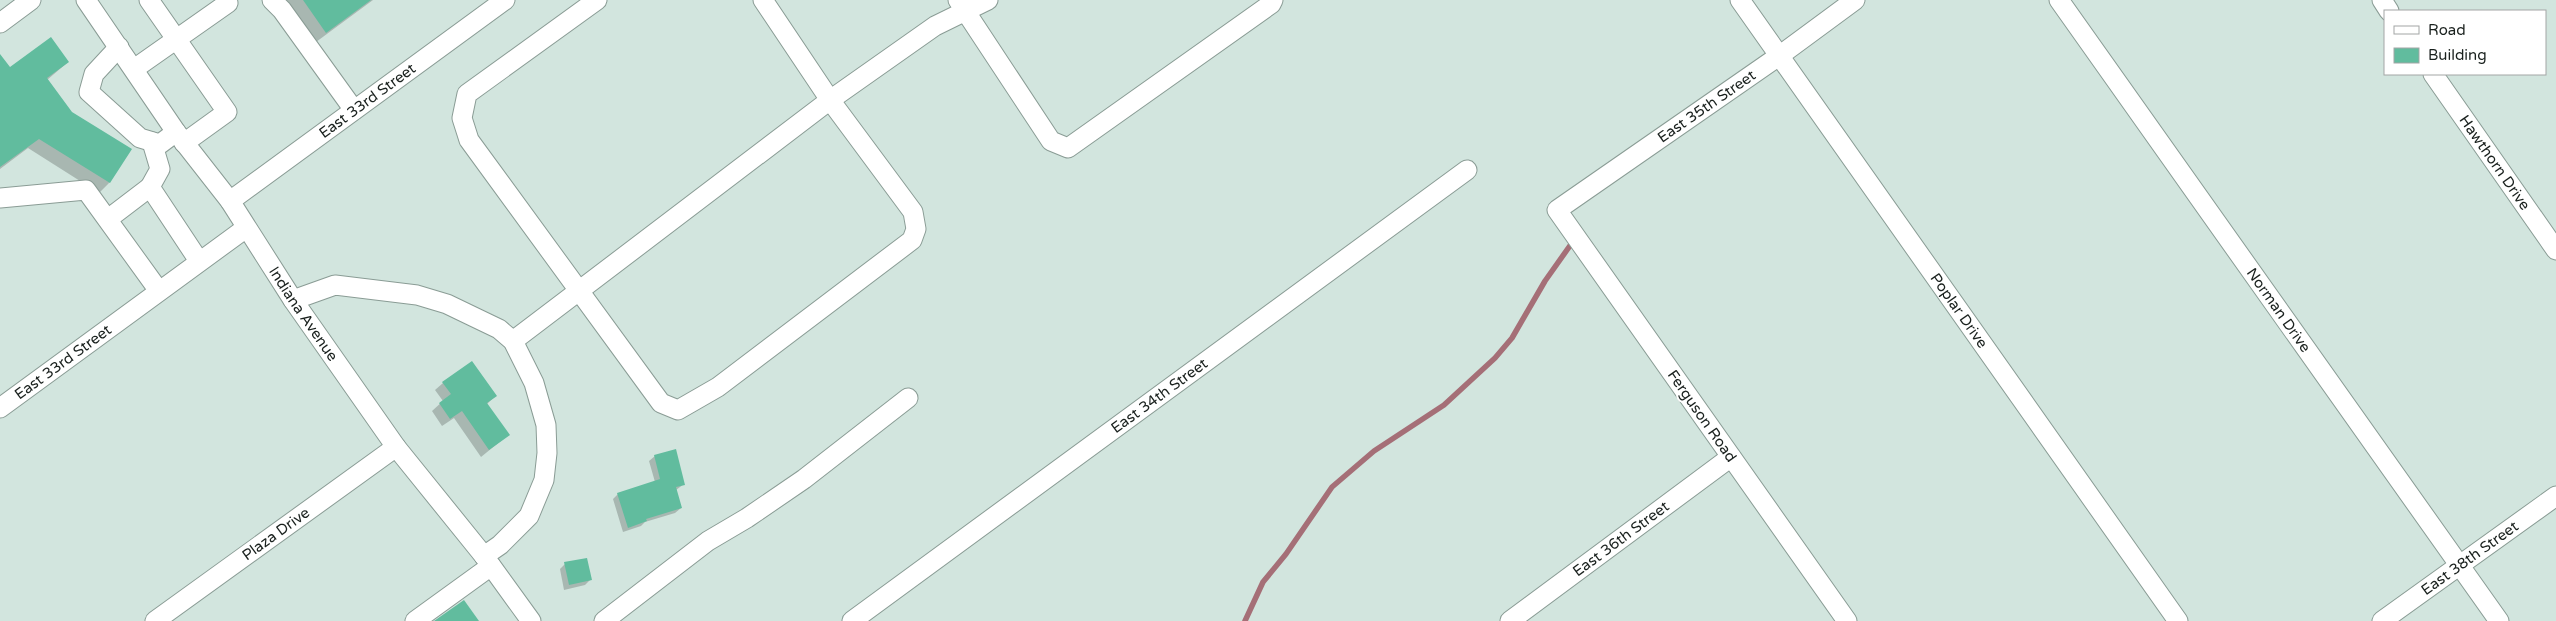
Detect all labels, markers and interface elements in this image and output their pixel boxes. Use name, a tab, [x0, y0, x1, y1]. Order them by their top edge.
legend	[2384, 10, 2546, 75]
text: Road	[2428, 21, 2466, 39]
text: Building	[2428, 46, 2487, 64]
street label: East 33rd Street	[315, 59, 419, 142]
street label: East 35th Street	[1654, 66, 1759, 147]
street label: Hawthorn Drive	[2456, 112, 2534, 213]
street label: Indiana Avenue	[265, 263, 342, 364]
street label: Norman Drive	[2243, 264, 2315, 356]
street label: Poplar Drive	[1927, 270, 1992, 351]
street label: East 33rd Street	[11, 320, 115, 403]
street label: East 34th Street	[1107, 354, 1211, 437]
street label: Ferguson Road	[1664, 367, 1740, 465]
street label: East 36th Street	[1569, 497, 1673, 580]
street label: Plaza Drive	[239, 503, 313, 564]
street label: East 38th Street	[2418, 517, 2522, 599]

